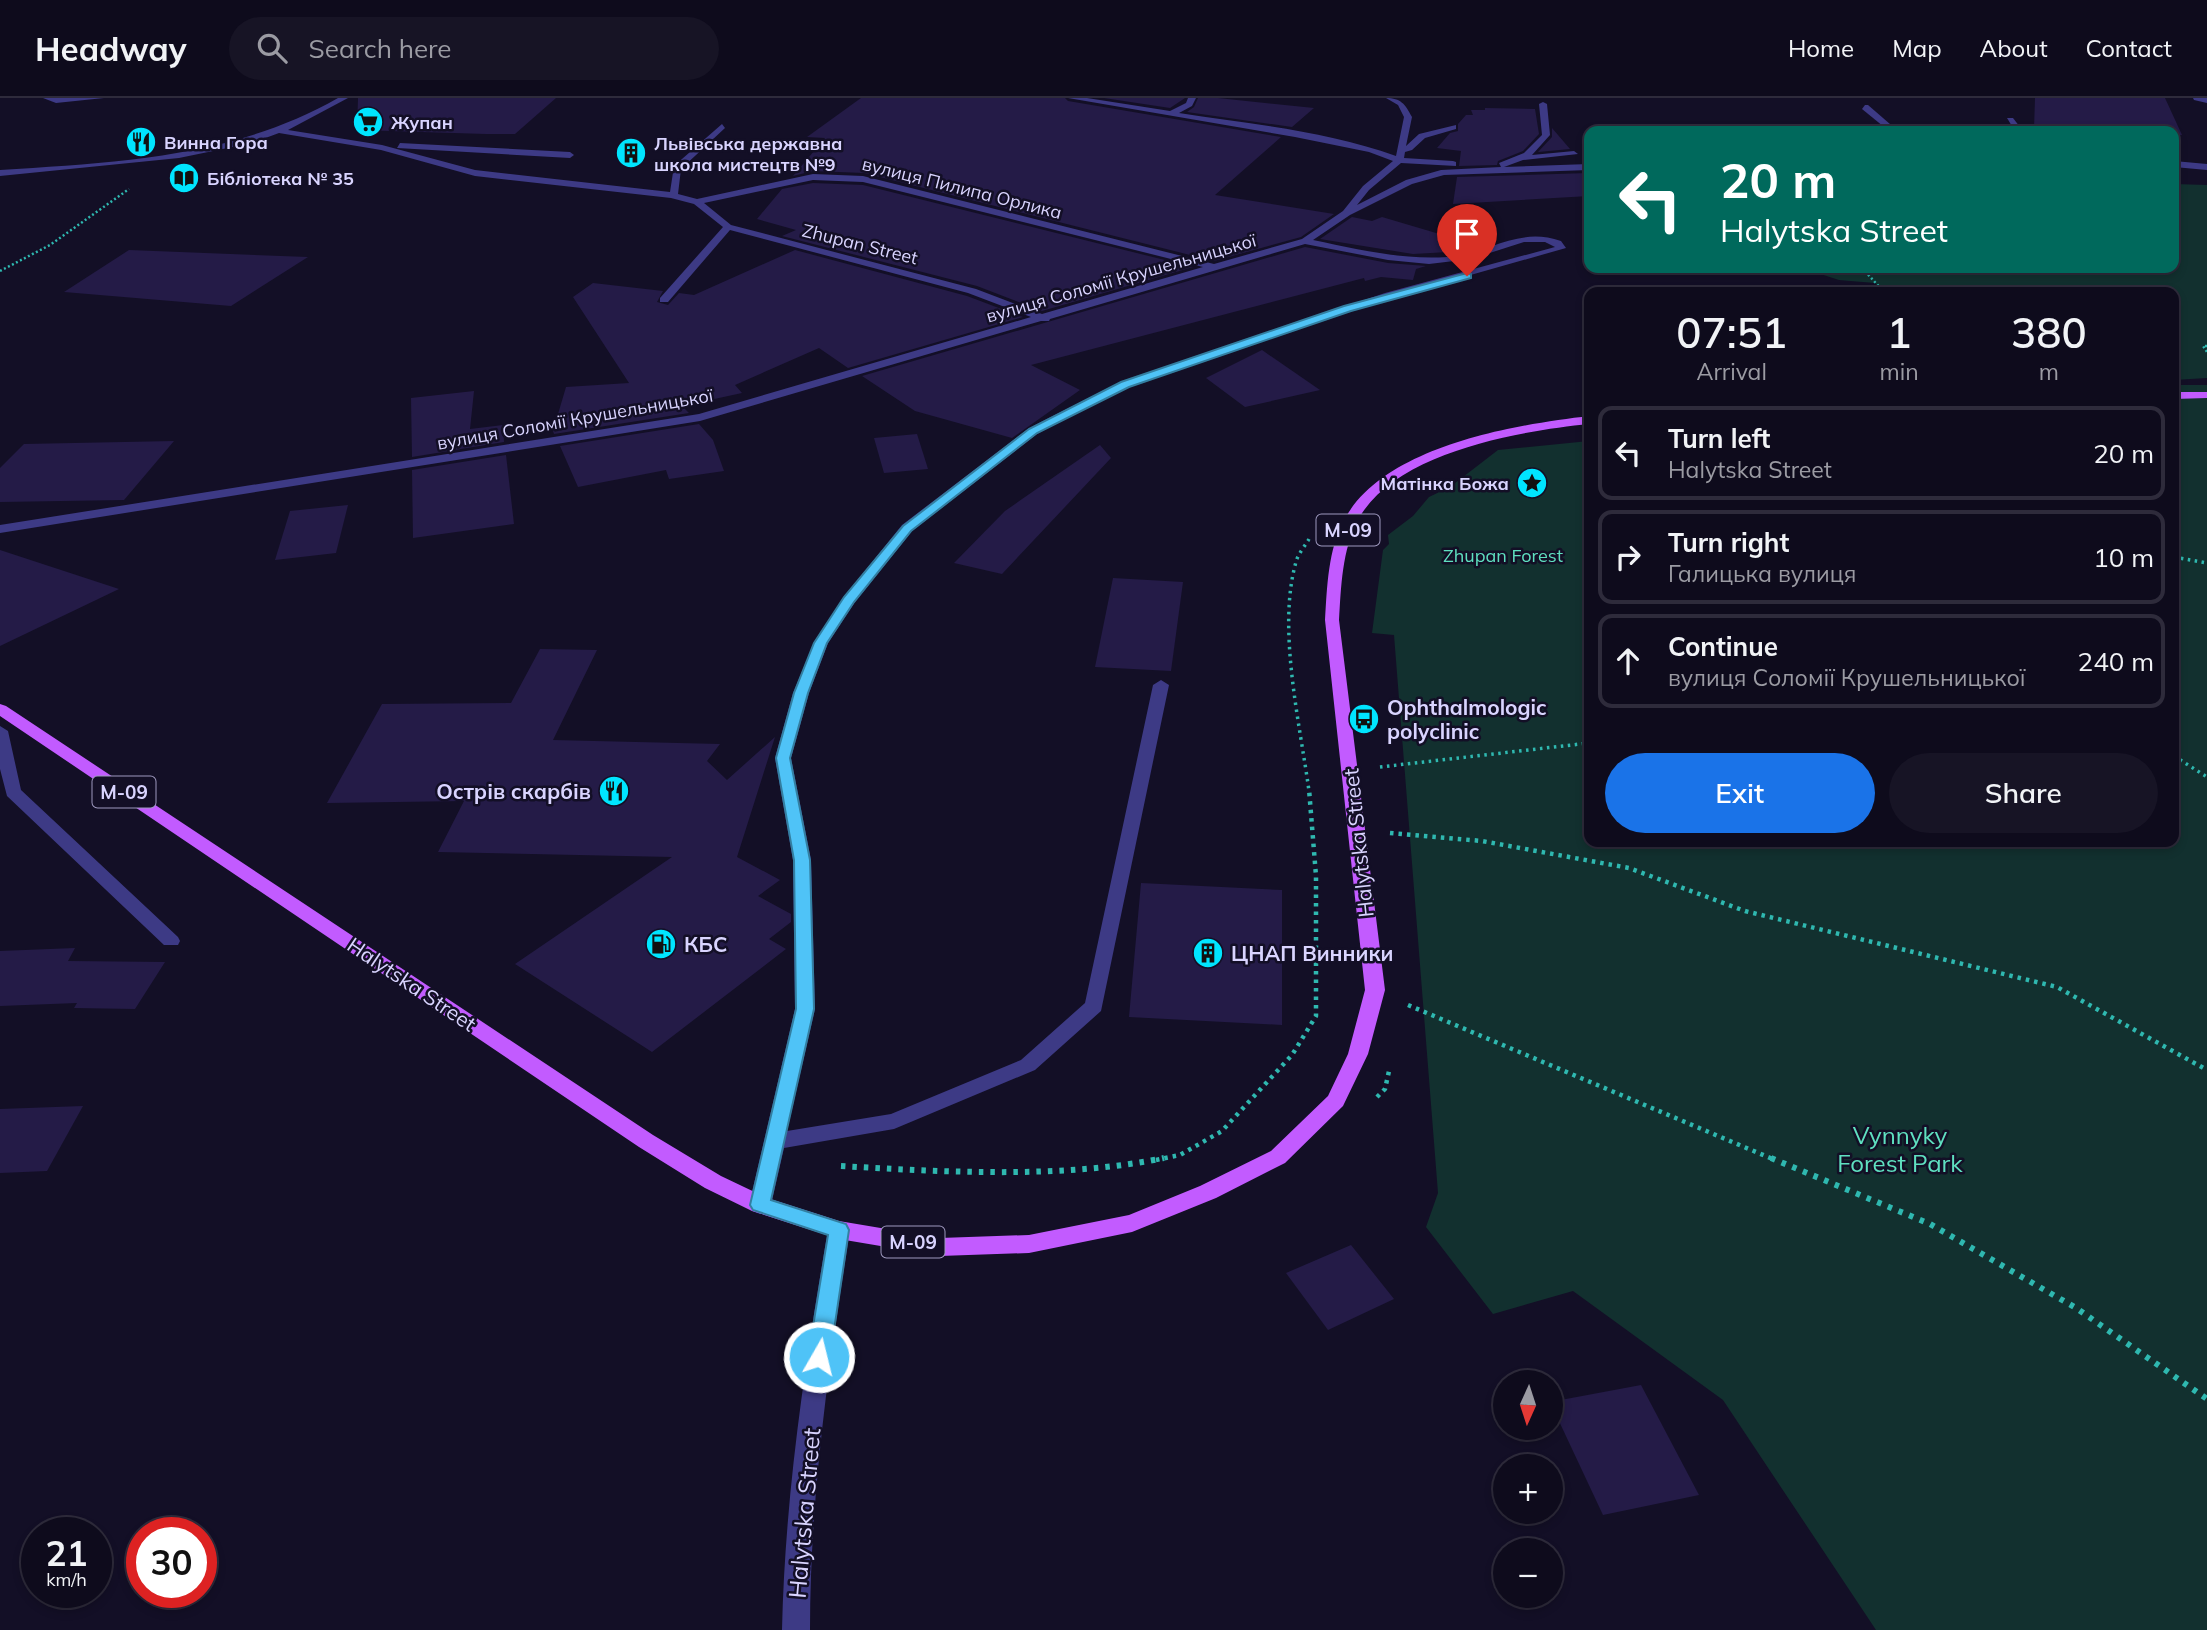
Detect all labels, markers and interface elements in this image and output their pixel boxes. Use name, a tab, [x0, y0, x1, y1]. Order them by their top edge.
search box	[229, 17, 719, 80]
text: Headway	[35, 28, 187, 69]
icon: search	[253, 29, 291, 67]
text: Search here	[309, 32, 451, 65]
text: Home	[1788, 33, 1854, 63]
text: Map	[1892, 33, 1942, 63]
text: About	[1980, 33, 2048, 63]
text: Contact	[2086, 33, 2172, 63]
supermarket icon: Жупан	[351, 105, 385, 139]
place label: Жупан	[391, 111, 453, 134]
restaurant icon: Винна Гора	[124, 125, 158, 159]
place label: Винна Гора	[164, 131, 268, 154]
place label: Львівська державна школа мистецтв №9	[654, 132, 843, 176]
building icon: Львівська державна школа мистецтв №9	[614, 136, 648, 170]
text: 20 m	[1720, 149, 1836, 210]
street label: вулиця Пилипа Орлика	[860, 152, 1064, 224]
icon: left	[1605, 154, 1696, 245]
library icon: Бібліотека № 35	[167, 161, 201, 195]
place label: Бібліотека № 35	[207, 167, 354, 190]
pin	[1437, 204, 1497, 276]
text: Halytska Street	[1720, 210, 1948, 250]
icon: arrive	[1448, 215, 1486, 253]
street label: Zhupan Street	[800, 219, 920, 269]
street label: вулиця Соломії Крушельницької	[983, 228, 1259, 328]
text: 07:51	[1676, 306, 1787, 359]
text: 1	[1886, 306, 1912, 359]
text: 380	[2011, 306, 2087, 359]
text: Arrival	[1697, 357, 1767, 386]
text: min	[1879, 357, 1919, 386]
text: m	[2039, 357, 2059, 386]
street label: вулиця Соломії Крушельницької	[435, 383, 715, 455]
text: Turn left	[1668, 422, 1770, 455]
icon: left	[1609, 434, 1647, 472]
text: 20 m	[2093, 437, 2154, 470]
text: Halytska Street	[1668, 455, 1832, 484]
place icon: Матінка Божа	[1515, 466, 1549, 500]
place label: Матінка Божа	[1381, 472, 1509, 495]
road number: М-09	[1316, 514, 1380, 546]
text: Turn right	[1668, 526, 1789, 559]
icon: right	[1609, 538, 1647, 576]
text: 10 m	[2093, 541, 2154, 574]
park label: Zhupan Forest	[1443, 544, 1563, 567]
text: Галицька вулиця	[1668, 559, 1856, 588]
text: Continue	[1668, 630, 1778, 663]
icon: ahead	[1609, 642, 1647, 680]
text: 240 m	[2078, 645, 2154, 678]
text: вулиця Соломії Крушельницької	[1668, 663, 2026, 692]
place label: Ophthalmologic polyclinic	[1387, 694, 1547, 744]
bus stop icon: Ophthalmologic polyclinic	[1347, 702, 1381, 736]
button: Exit	[1605, 753, 1875, 833]
button: Share	[1889, 753, 2158, 833]
street label: Halytska Street	[1337, 767, 1379, 919]
restaurant icon: Острів скарбів	[597, 774, 631, 808]
road number: М-09	[92, 776, 156, 807]
place label: Острів скарбів	[436, 778, 591, 804]
fuel station icon: КБС	[644, 927, 678, 961]
street label: Halytska Street	[343, 931, 481, 1037]
place label: КБС	[684, 931, 727, 957]
building icon: ЦНАП Винники	[1191, 936, 1225, 970]
place label: ЦНАП Винники	[1231, 940, 1393, 966]
park label: Vynnyky Forest Park	[1837, 1120, 1963, 1178]
road number: М-09	[881, 1226, 944, 1258]
position arrow	[782, 1320, 856, 1394]
north arrow	[1493, 1370, 1563, 1440]
map controls	[1493, 1370, 1563, 1608]
street label: Halytska Street	[782, 1427, 826, 1599]
button: +	[1493, 1454, 1563, 1524]
speed limit sign: 30	[126, 1517, 217, 1608]
text: 21	[45, 1531, 88, 1575]
button: −	[1493, 1538, 1563, 1608]
text: km/h	[46, 1568, 87, 1591]

